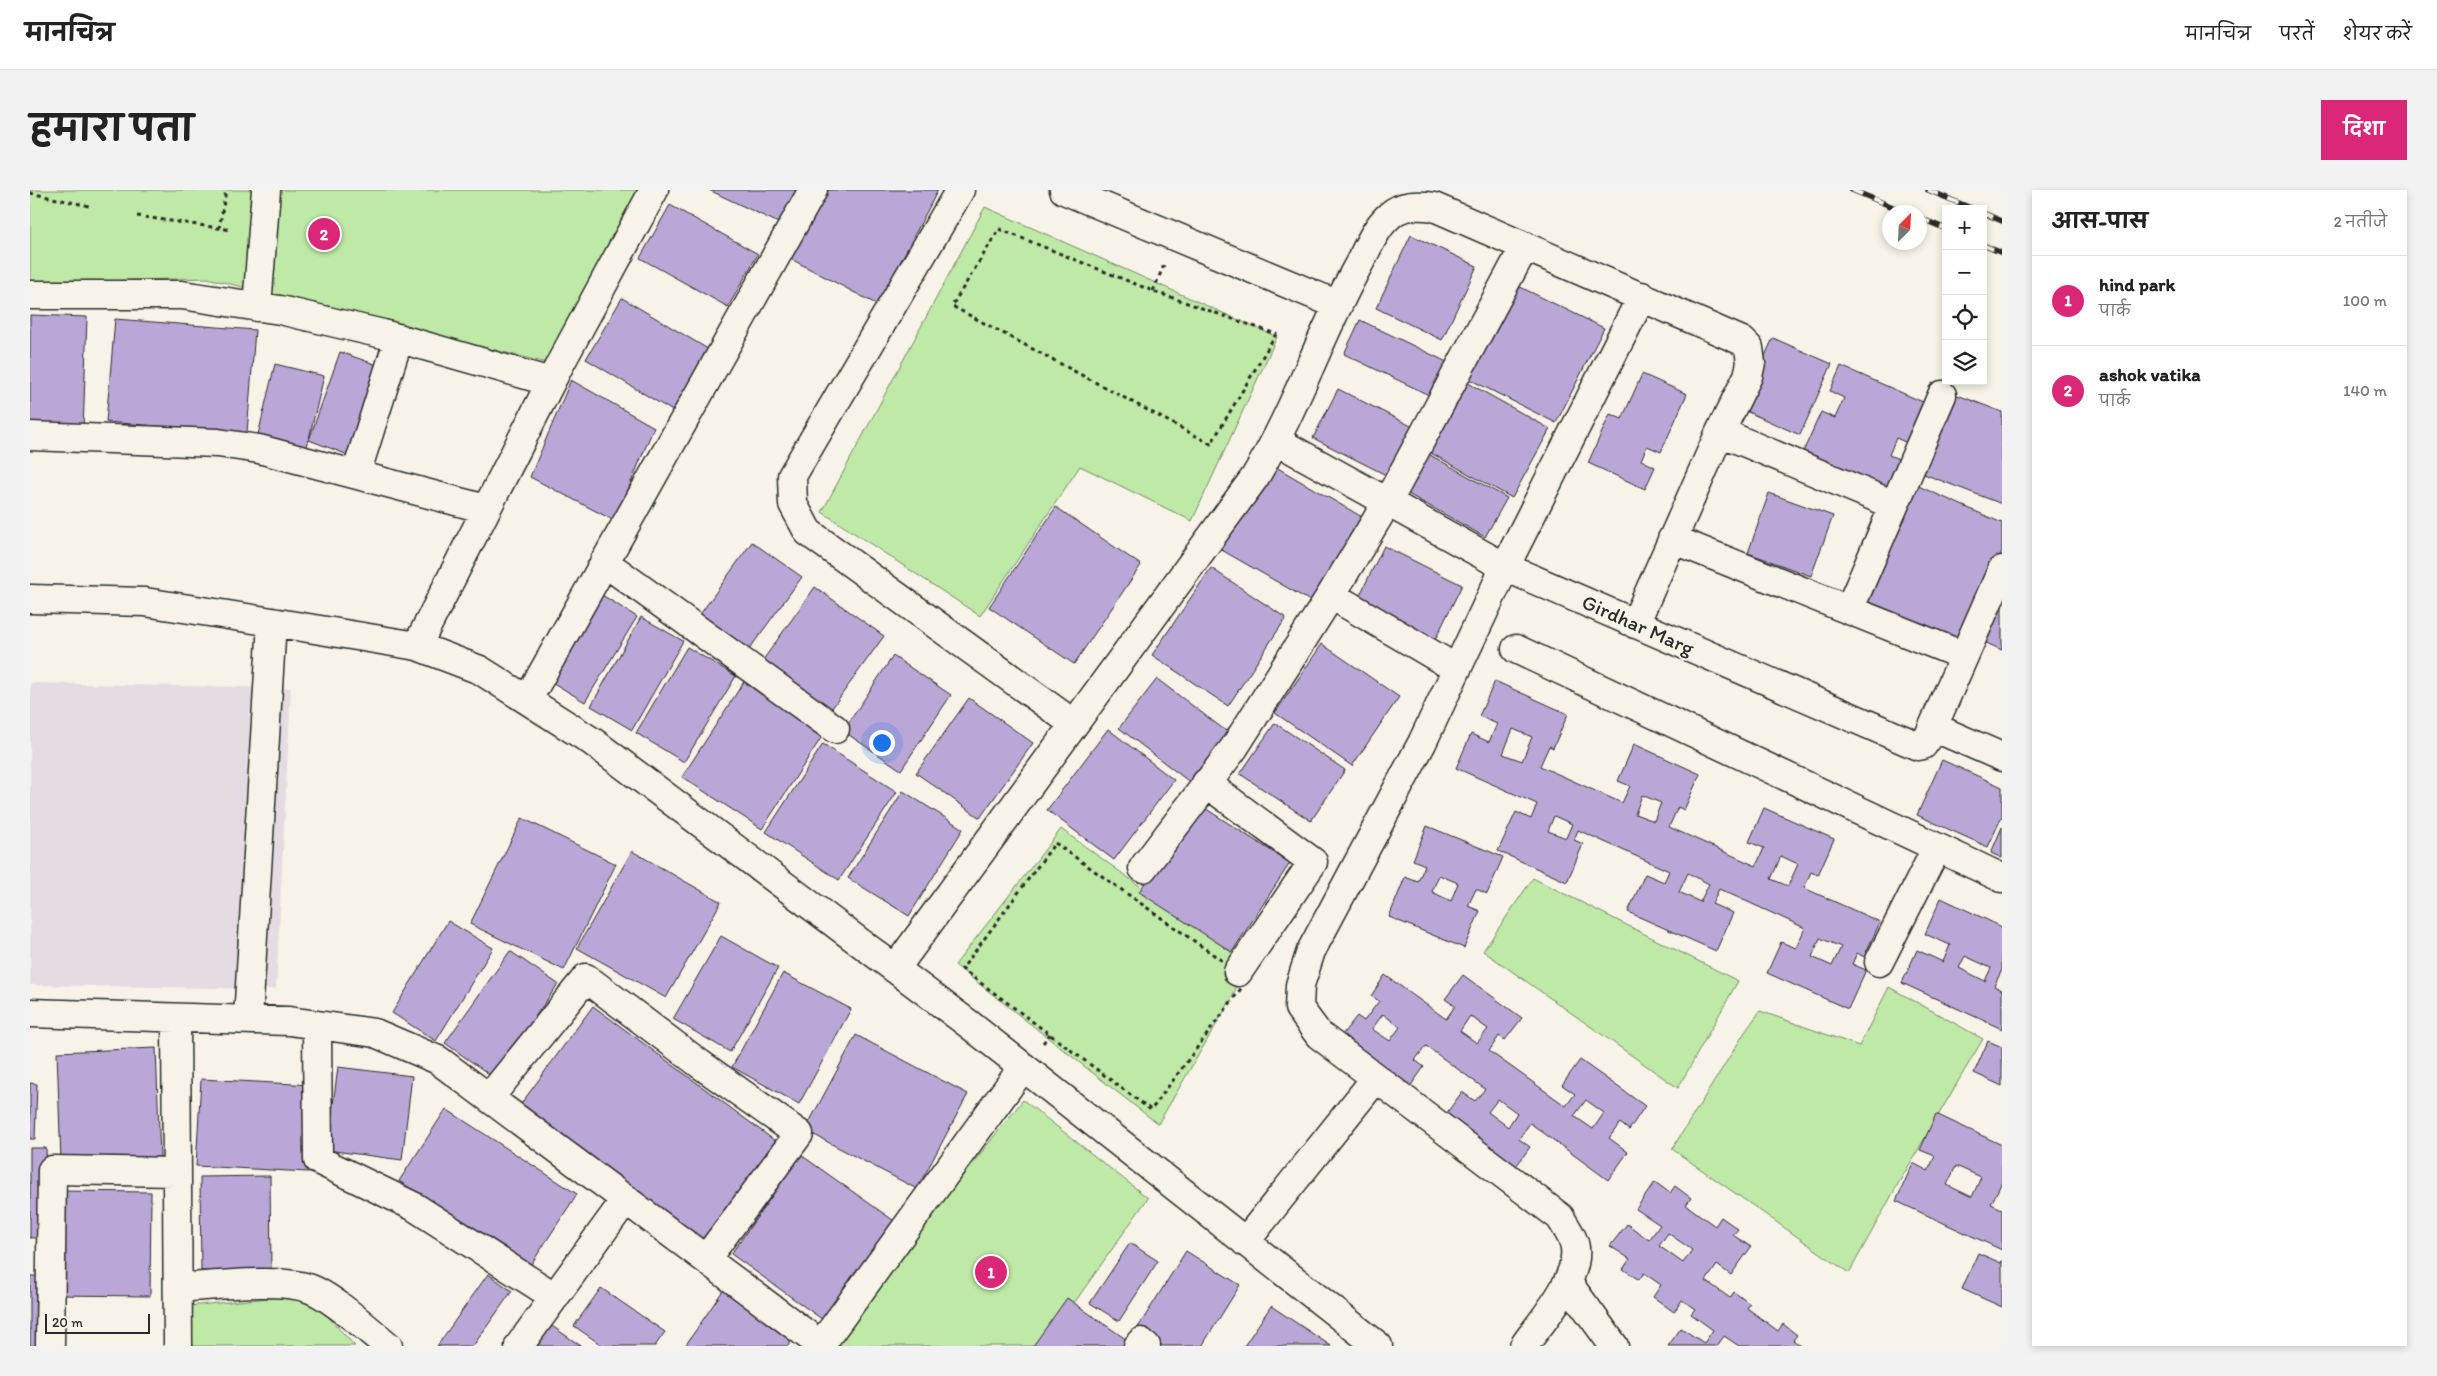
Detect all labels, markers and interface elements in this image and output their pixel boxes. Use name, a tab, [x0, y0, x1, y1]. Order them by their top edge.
text: मानचित्र	[25, 18, 114, 47]
text: मानचित्र	[2185, 23, 2251, 45]
text: परतें	[2279, 23, 2315, 45]
text: शेयर करें	[2343, 23, 2412, 45]
button: दिशा	[2321, 100, 2407, 160]
text: हमारा पता	[30, 107, 193, 149]
north arrow	[1882, 205, 1927, 250]
map controls	[1942, 205, 1987, 385]
button: +	[1942, 205, 1987, 250]
text: आस-पास	[2052, 208, 2148, 233]
text: 2 नतीजे	[2333, 212, 2387, 231]
pin: 2	[308, 215, 340, 253]
button: −	[1942, 250, 1987, 295]
text: hind park	[2099, 273, 2175, 296]
text: 1	[2064, 291, 2072, 310]
text: 100 m	[2343, 291, 2387, 310]
button: locate	[1942, 295, 1987, 340]
text: पार्क	[2099, 301, 2130, 320]
button: layers	[1942, 340, 1987, 385]
text: ashok vatika	[2099, 363, 2201, 386]
text: 2	[2064, 381, 2072, 400]
text: 140 m	[2343, 381, 2387, 400]
text: पार्क	[2099, 391, 2130, 410]
street label: Girdhar Marg	[1578, 589, 1698, 660]
your location	[869, 730, 895, 756]
pin: 1	[975, 1253, 1007, 1291]
scale bar	[45, 1311, 150, 1334]
text: 20 m	[52, 1314, 83, 1331]

